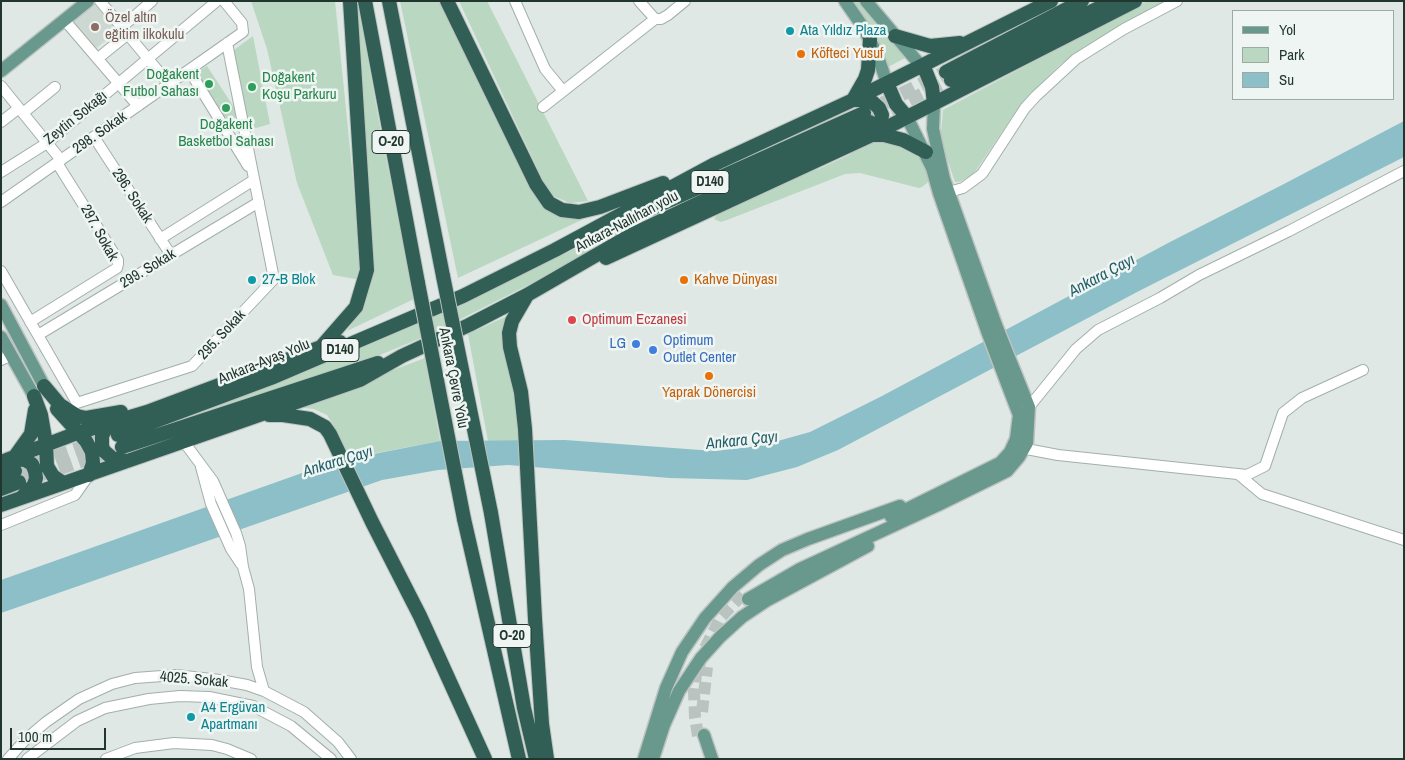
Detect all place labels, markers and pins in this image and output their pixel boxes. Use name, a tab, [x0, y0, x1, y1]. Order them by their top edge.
place label: Özel altın eğitim ilkokulu	[105, 9, 184, 44]
marker: Özel altın eğitim ilkokulu	[89, 21, 101, 33]
place label: Ata Yıldız Plaza	[800, 22, 886, 40]
marker: Ata Yıldız Plaza	[784, 25, 796, 37]
place label: Köfteci Yusuf	[811, 45, 883, 63]
marker: Köfteci Yusuf	[795, 48, 807, 60]
place label: Doğakent Futbol Sahası	[123, 66, 199, 101]
place label: Doğakent Koşu Parkuru	[262, 69, 337, 104]
marker: Doğakent Futbol Sahası	[203, 78, 215, 90]
marker: Doğakent Koşu Parkuru	[246, 81, 258, 93]
marker: Doğakent Basketbol Sahası	[220, 102, 232, 114]
place label: Doğakent Basketbol Sahası	[178, 116, 274, 151]
place label: 27-B Blok	[262, 271, 315, 289]
place label: Kahve Dünyası	[694, 271, 777, 289]
marker: 27-B Blok	[246, 274, 258, 286]
marker: Kahve Dünyası	[678, 274, 690, 286]
place label: Optimum Eczanesi	[582, 311, 687, 329]
marker: Optimum Eczanesi	[566, 314, 578, 326]
place label: Optimum Outlet Center	[663, 332, 736, 367]
place label: LG	[610, 335, 626, 353]
marker: LG	[630, 338, 642, 350]
marker: Optimum Outlet Center	[647, 344, 659, 356]
marker: Yaprak Dönercisi	[703, 370, 715, 382]
place label: Yaprak Dönercisi	[662, 384, 756, 402]
place label: A4 Ergüvan Apartmanı	[201, 699, 265, 734]
marker: A4 Ergüvan Apartmanı	[185, 711, 197, 723]

